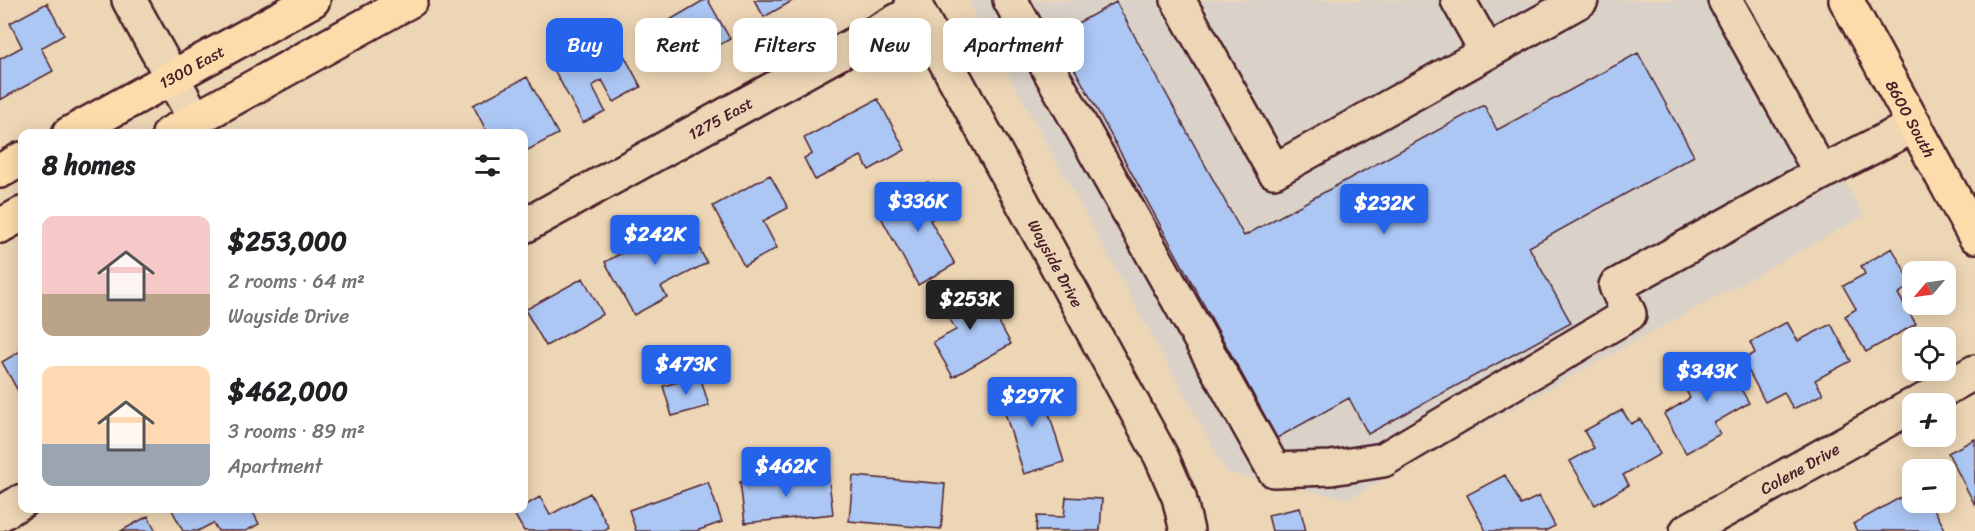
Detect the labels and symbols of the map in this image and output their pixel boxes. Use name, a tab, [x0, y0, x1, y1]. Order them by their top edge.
street label: 1300 East	[153, 37, 230, 97]
street label: 8600 South	[1878, 74, 1944, 163]
street label: 1275 East	[682, 88, 758, 148]
pin: $336K	[876, 182, 960, 233]
pin: $232K	[1342, 184, 1426, 235]
street label: Wayside Drive	[1020, 214, 1092, 313]
pin: $242K	[613, 215, 697, 266]
north arrow	[1902, 261, 1956, 315]
pin: $253K	[928, 280, 1012, 331]
pin: $473K	[644, 345, 728, 396]
pin: $343K	[1665, 352, 1749, 403]
pin: $297K	[990, 377, 1074, 428]
street label: Colene Drive	[1754, 434, 1845, 502]
pin: $462K	[744, 447, 828, 498]

